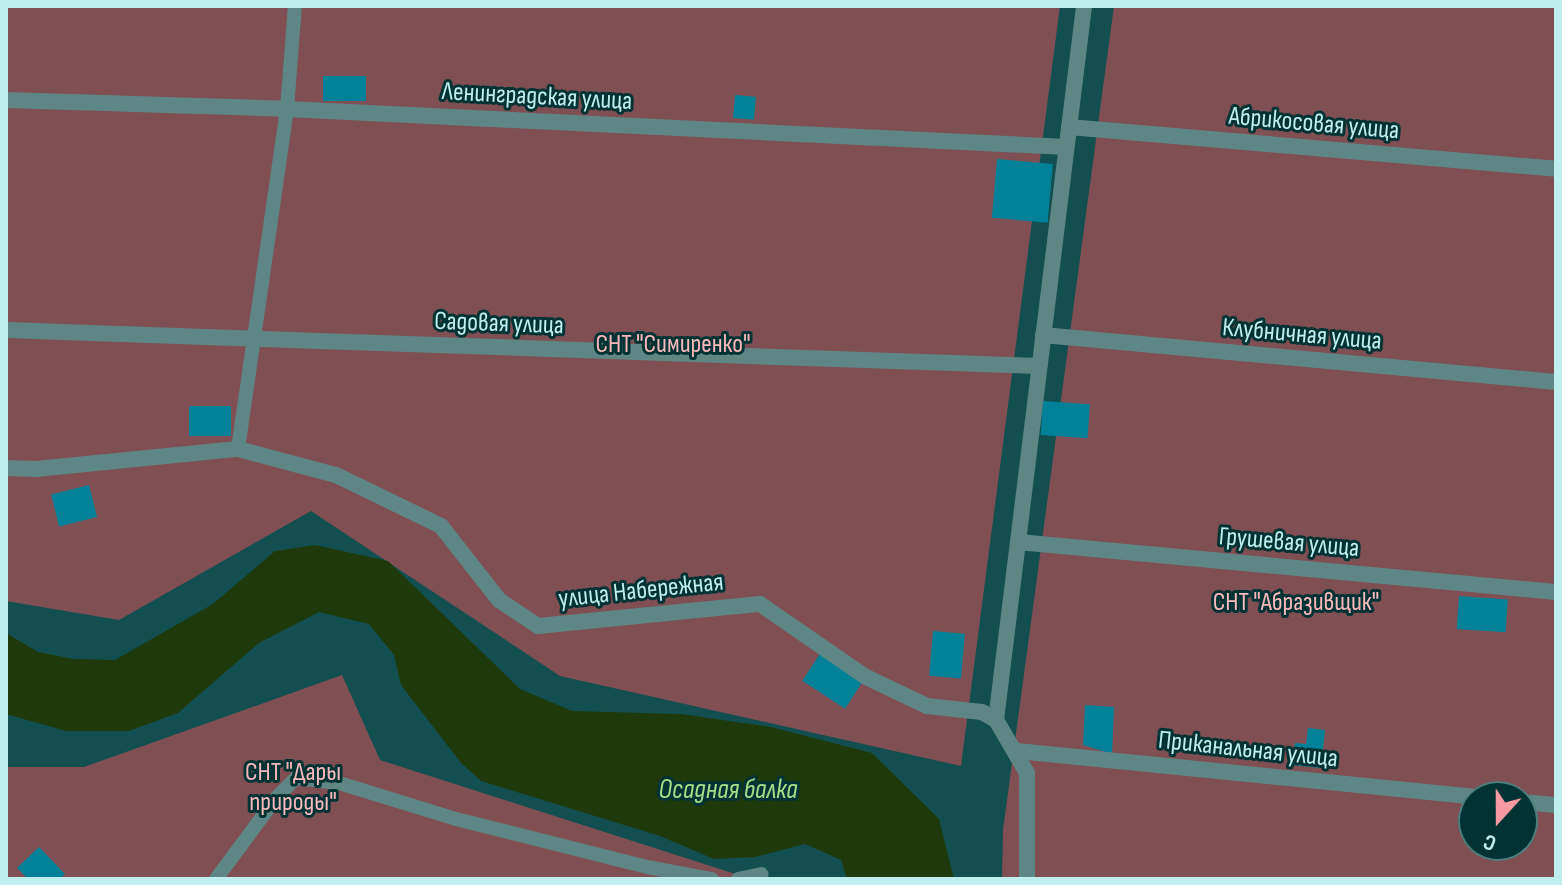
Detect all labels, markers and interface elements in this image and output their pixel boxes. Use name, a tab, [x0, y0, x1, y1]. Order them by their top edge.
street label: Ленинградская улица	[441, 76, 633, 118]
street label: Абрикосовая улица	[1228, 101, 1400, 147]
street label: Садовая улица	[434, 306, 564, 342]
street label: Клубничная улица	[1221, 312, 1383, 358]
park label: СНТ "Симиренко"	[595, 329, 751, 361]
street label: Грушевая улица	[1217, 521, 1361, 565]
street label: улица Набережная	[557, 567, 725, 615]
park label: СНТ "Абразивщик"	[1213, 587, 1379, 619]
street label: Приканальная улица	[1157, 725, 1339, 775]
park label: СНТ "Дары природы"	[245, 757, 341, 818]
water label: Осадная балка	[658, 773, 798, 807]
north arrow	[1458, 781, 1538, 861]
text: С	[1480, 827, 1500, 857]

